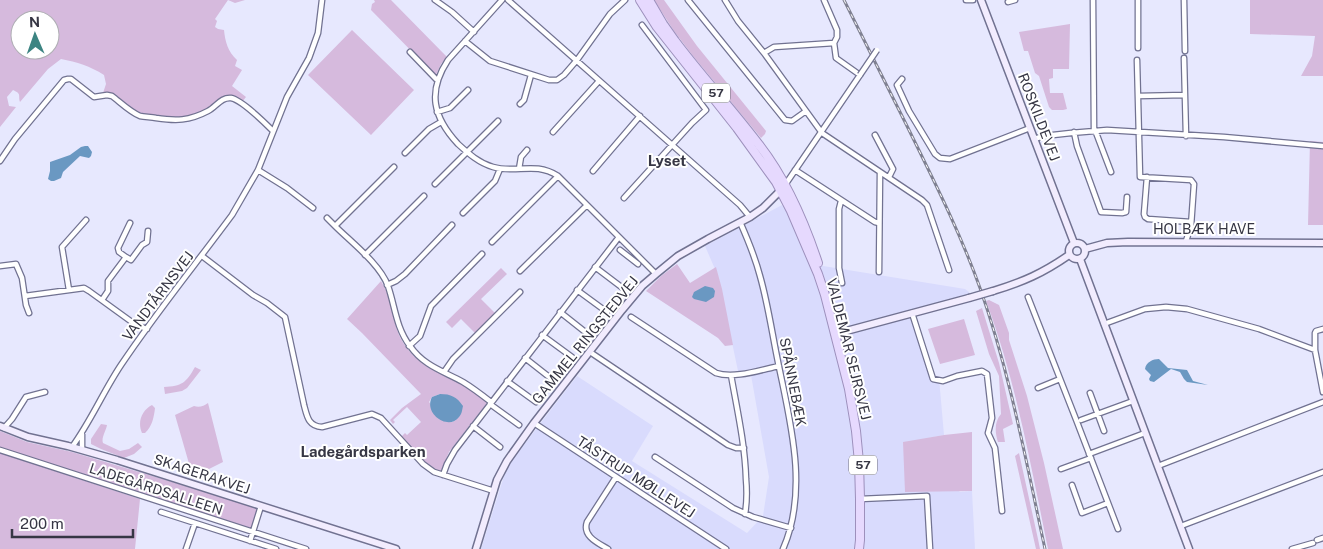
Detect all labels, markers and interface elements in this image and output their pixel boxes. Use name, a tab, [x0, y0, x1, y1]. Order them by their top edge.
north arrow	[10, 10, 60, 60]
text: N	[29, 14, 40, 30]
street label: ROSKILDEVEJ	[1015, 71, 1063, 163]
road number: 57	[702, 84, 730, 102]
district label: Lyset	[648, 152, 686, 169]
street label: HOLBÆK HAVE	[1153, 221, 1255, 237]
street label: VANDTÅRNSVEJ	[118, 247, 197, 344]
street label: GAMMEL RINGSTEDVEJ	[529, 273, 641, 407]
street label: VALDEMAR SEJRSVEJ	[824, 277, 874, 421]
street label: SPÅNNEBÆK	[777, 336, 811, 428]
street label: TÅSTRUP MØLLEVEJ	[574, 431, 699, 521]
district label: Ladegårdsparken	[300, 443, 426, 460]
street label: SKAGERAKVEJ	[152, 451, 252, 497]
road number: 57	[849, 456, 877, 474]
street label: LADEGÅRDSALLEEN	[87, 458, 225, 518]
scale bar	[12, 506, 134, 538]
text: 200 m	[20, 515, 64, 532]

